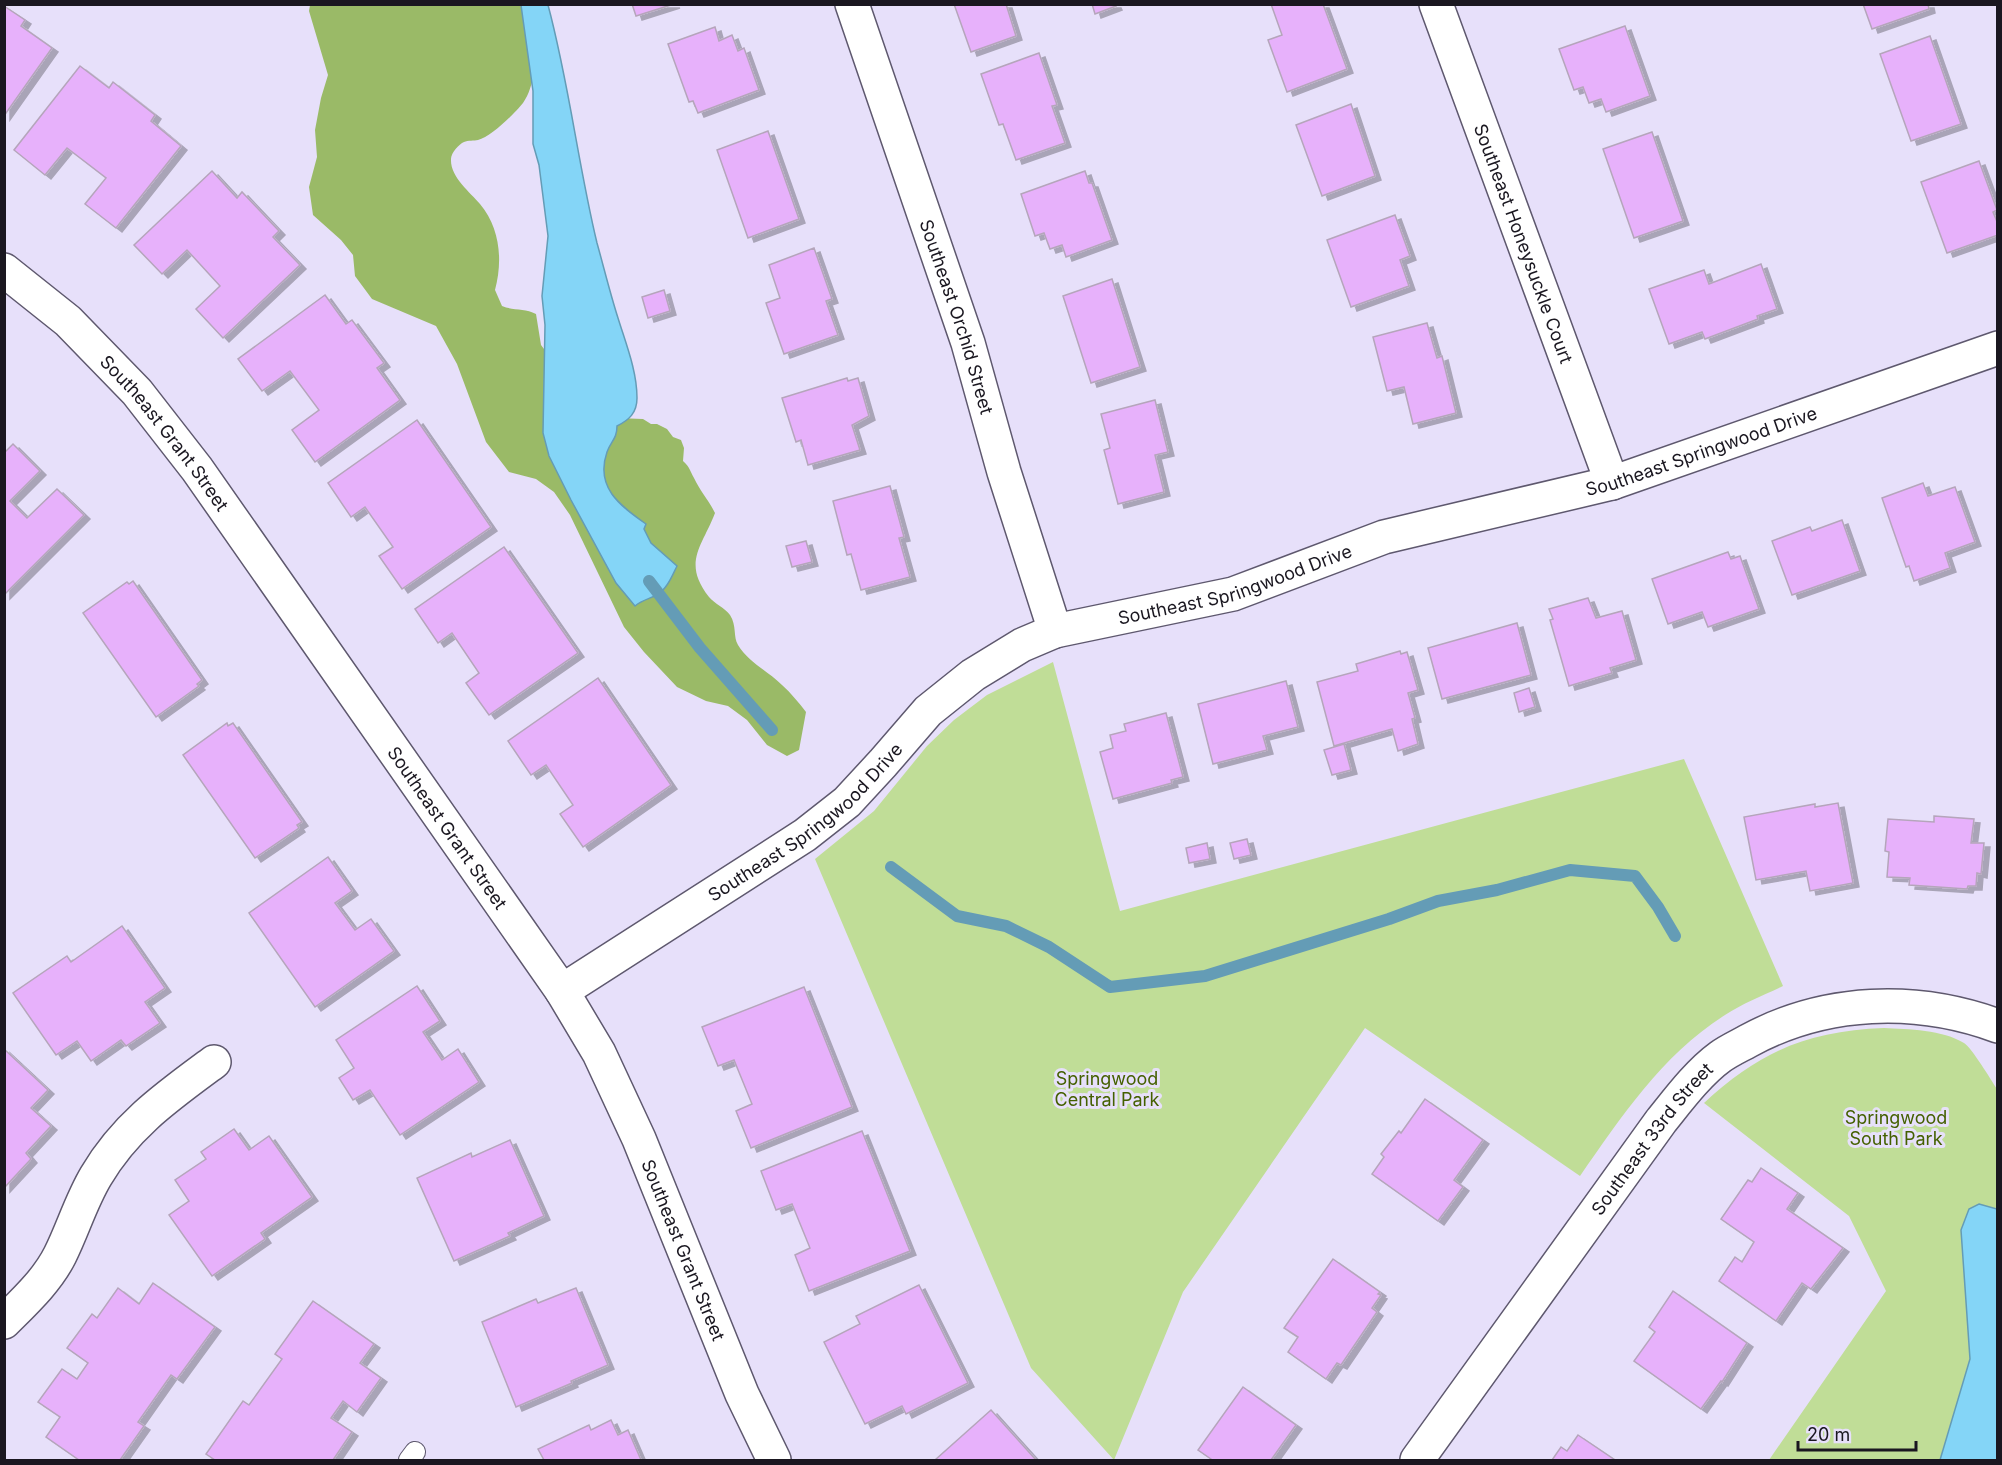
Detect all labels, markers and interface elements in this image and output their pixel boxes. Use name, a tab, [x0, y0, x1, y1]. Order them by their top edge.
street label: Southeast Honeysuckle Court	[1470, 121, 1578, 366]
street label: Southeast Orchid Street	[916, 217, 998, 417]
street label: Southeast Grant Street	[96, 351, 233, 515]
street label: Southeast Springwood Drive	[1583, 402, 1820, 499]
street label: Southeast Springwood Drive	[1116, 540, 1354, 628]
street label: Southeast Springwood Drive	[704, 738, 906, 905]
street label: Southeast Grant Street	[384, 742, 512, 913]
street label: Southeast 33rd Street	[1587, 1058, 1717, 1219]
park label: Springwood Central Park	[1054, 1068, 1160, 1110]
park label: Springwood South Park	[1845, 1107, 1947, 1149]
street label: Southeast Grant Street	[638, 1156, 730, 1344]
scale bar	[1798, 1414, 1916, 1452]
text: 20 m	[1807, 1424, 1850, 1445]

